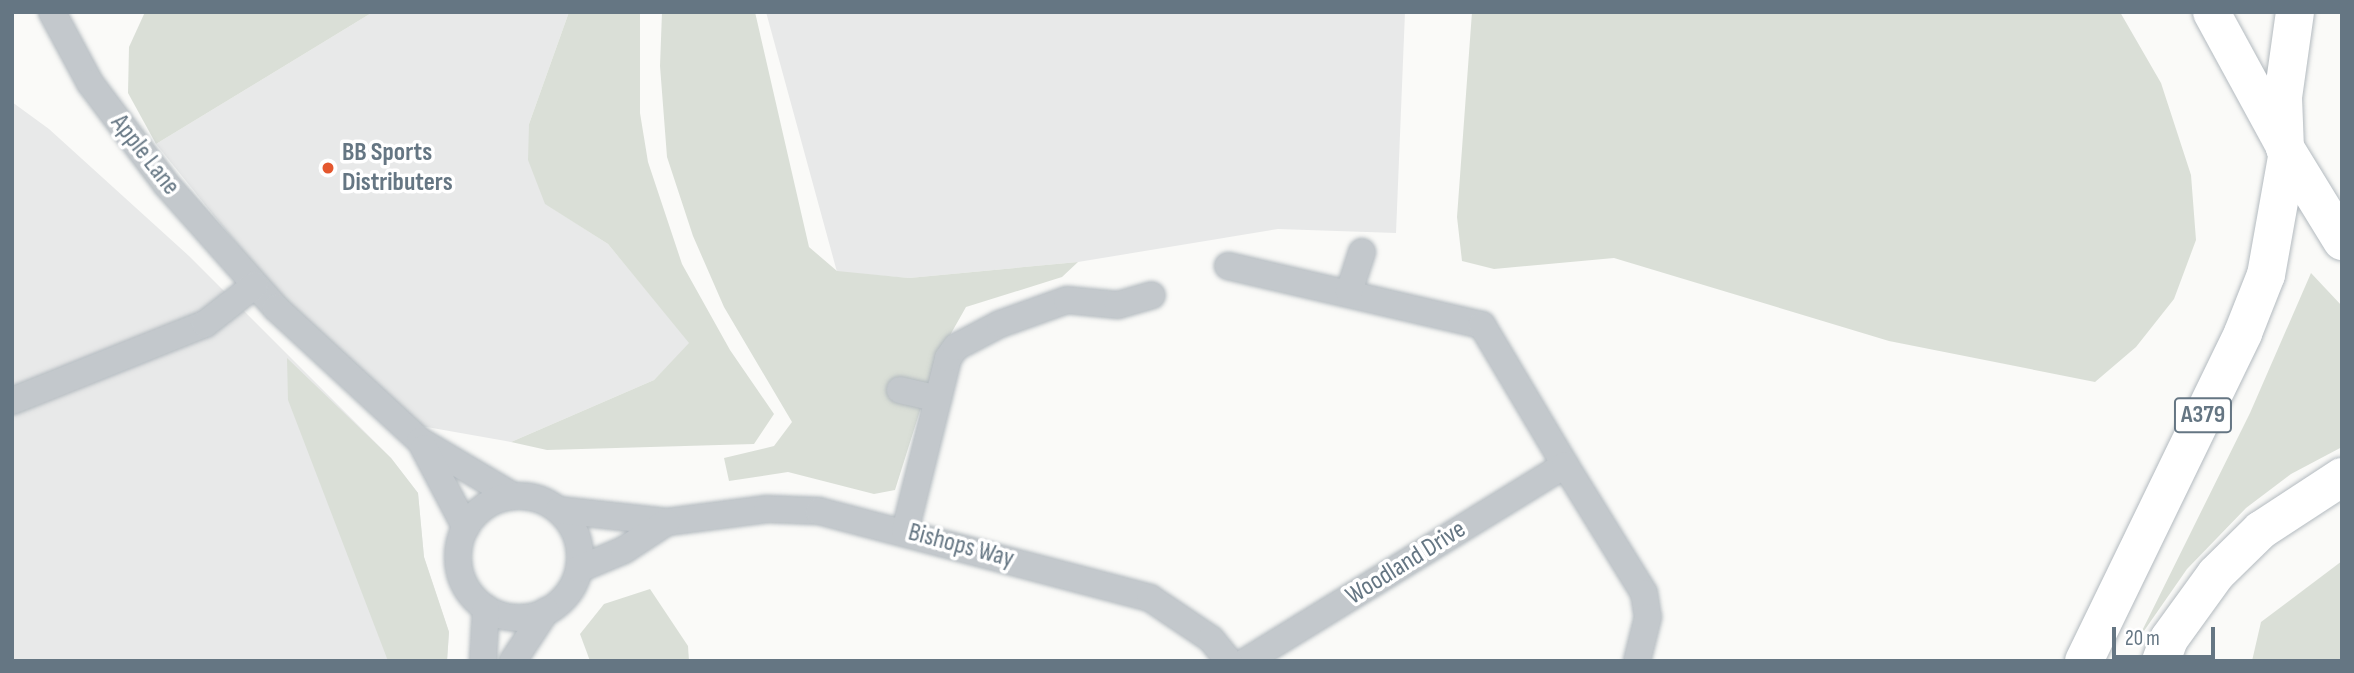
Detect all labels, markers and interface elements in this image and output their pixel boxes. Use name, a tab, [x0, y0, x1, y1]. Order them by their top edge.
street label: Apple Lane	[104, 108, 186, 202]
place label: BB Sports Distributers	[342, 137, 453, 198]
marker: BB Sports Distributers	[320, 160, 336, 176]
road number: A379	[2173, 394, 2233, 436]
street label: Woodland Drive	[1340, 514, 1472, 612]
street label: Bishops Way	[905, 517, 1017, 575]
scale bar	[2116, 614, 2219, 658]
text: 20 m	[2125, 626, 2160, 651]

